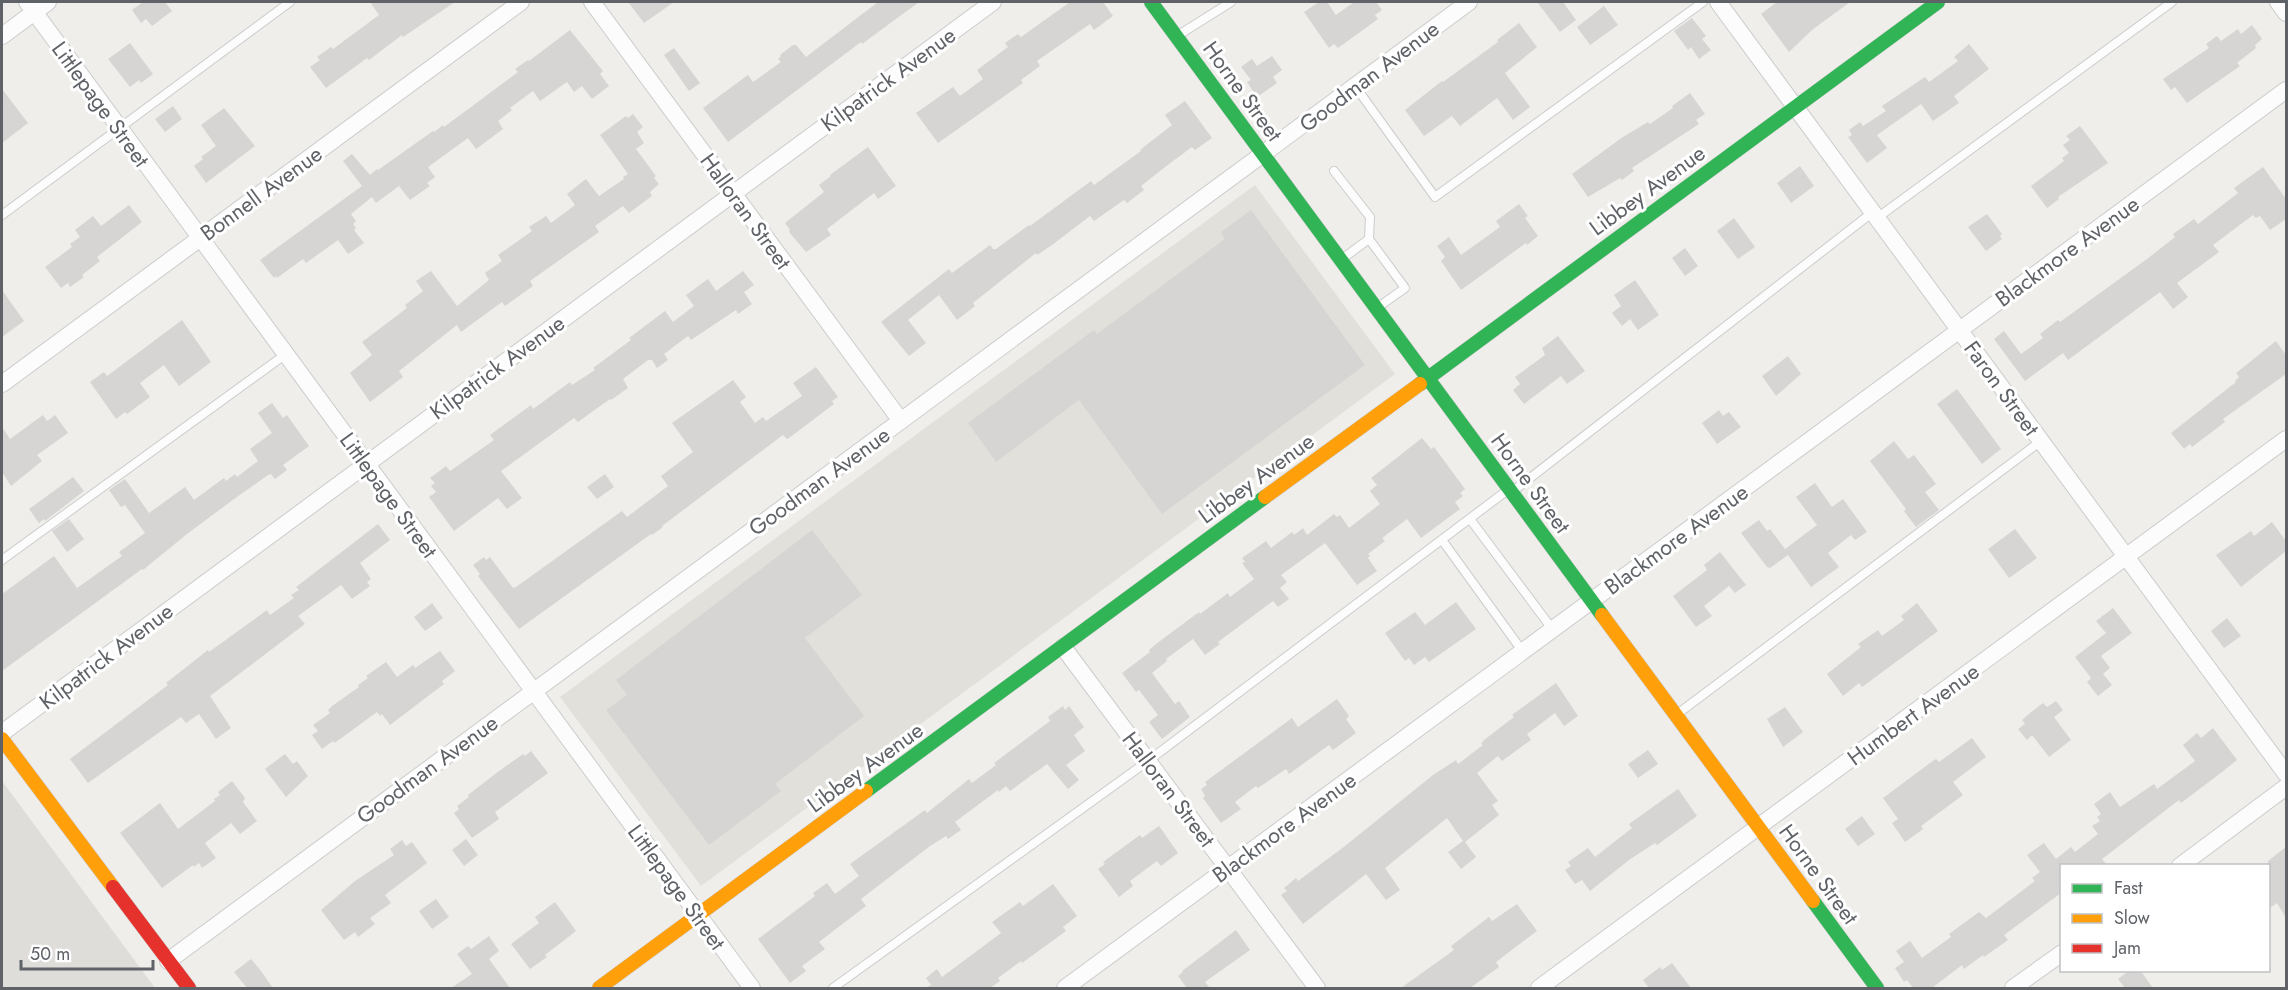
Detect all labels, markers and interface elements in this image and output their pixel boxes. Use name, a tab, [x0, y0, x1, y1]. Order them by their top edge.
street label: Goodman Avenue	[1292, 13, 1446, 139]
street label: Kilpatrick Avenue	[814, 19, 962, 139]
street label: Littlepage Street	[44, 34, 158, 174]
street label: Horne Street	[1196, 34, 1291, 148]
street label: Libbey Avenue	[1582, 137, 1712, 243]
street label: Bonnell Avenue	[193, 138, 329, 248]
street label: Halloran Street	[693, 146, 800, 276]
street label: Blackmore Avenue	[1988, 188, 2146, 314]
street label: Kilpatrick Avenue	[423, 307, 571, 427]
street label: Faron Street	[1956, 334, 2048, 443]
street label: Goodman Avenue	[742, 419, 896, 543]
street label: Littlepage Street	[332, 425, 446, 565]
street label: Libbey Avenue	[1191, 425, 1321, 531]
street label: Horne Street	[1484, 426, 1579, 540]
street label: Blackmore Avenue	[1597, 476, 1755, 602]
street label: Kilpatrick Avenue	[32, 595, 180, 717]
street label: Humbert Avenue	[1840, 655, 1986, 773]
street label: Goodman Avenue	[350, 707, 504, 831]
street label: Libbey Avenue	[800, 714, 930, 820]
street label: Halloran Street	[1115, 725, 1223, 854]
street label: Blackmore Avenue	[1205, 764, 1363, 890]
street label: Littlepage Street	[620, 817, 734, 957]
street label: Horne Street	[1772, 817, 1867, 931]
legend	[2060, 864, 2270, 972]
text: Fast	[2114, 875, 2143, 901]
text: Slow	[2114, 905, 2151, 931]
scale bar	[21, 933, 153, 971]
text: Jam	[2112, 935, 2141, 961]
text: 50 m	[30, 941, 70, 967]

